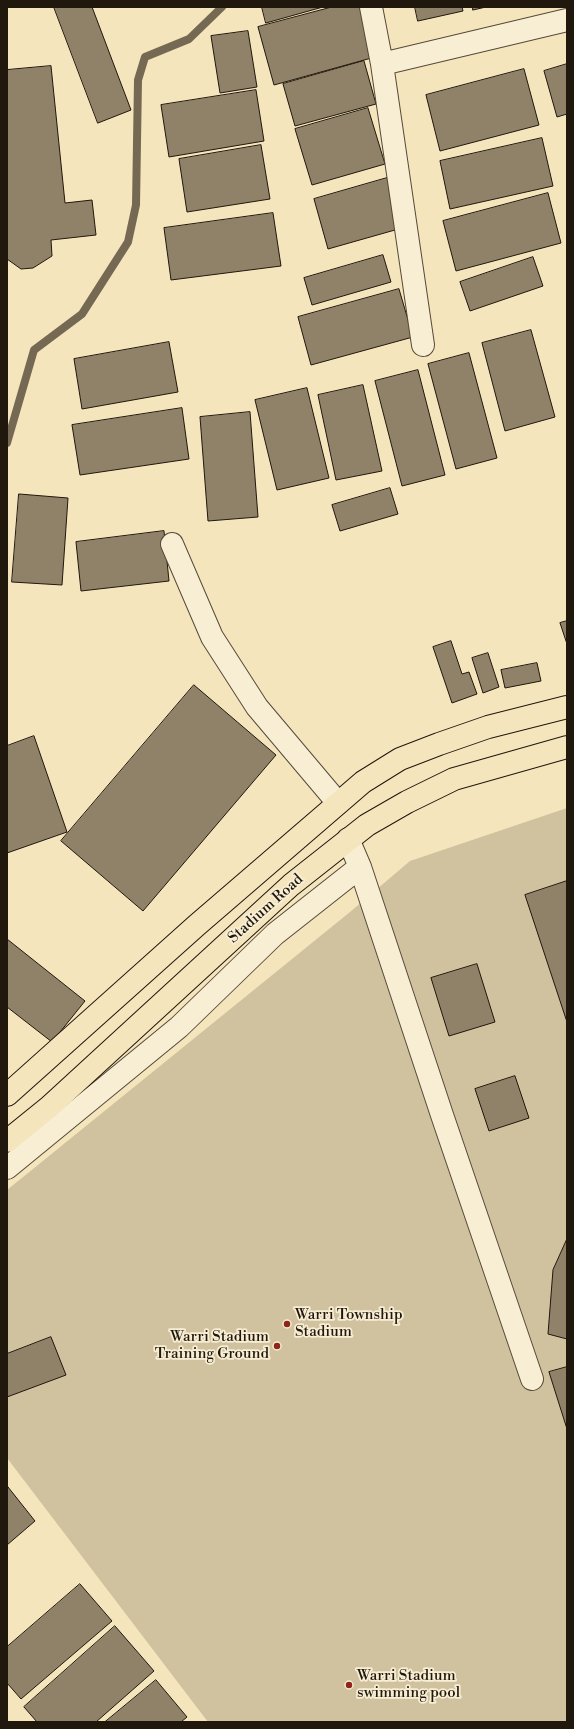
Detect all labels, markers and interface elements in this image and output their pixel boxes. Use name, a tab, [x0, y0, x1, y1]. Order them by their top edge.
street label: Stadium Road	[225, 871, 307, 947]
place label: Warri Township Stadium	[295, 1306, 403, 1341]
marker: Warri Township Stadium	[282, 1319, 292, 1329]
place label: Warri Stadium Training Ground	[155, 1328, 269, 1363]
marker: Warri Stadium Training Ground	[272, 1341, 282, 1351]
place label: Warri Stadium swimming pool	[357, 1667, 460, 1702]
marker: Warri Stadium swimming pool	[344, 1680, 354, 1690]

